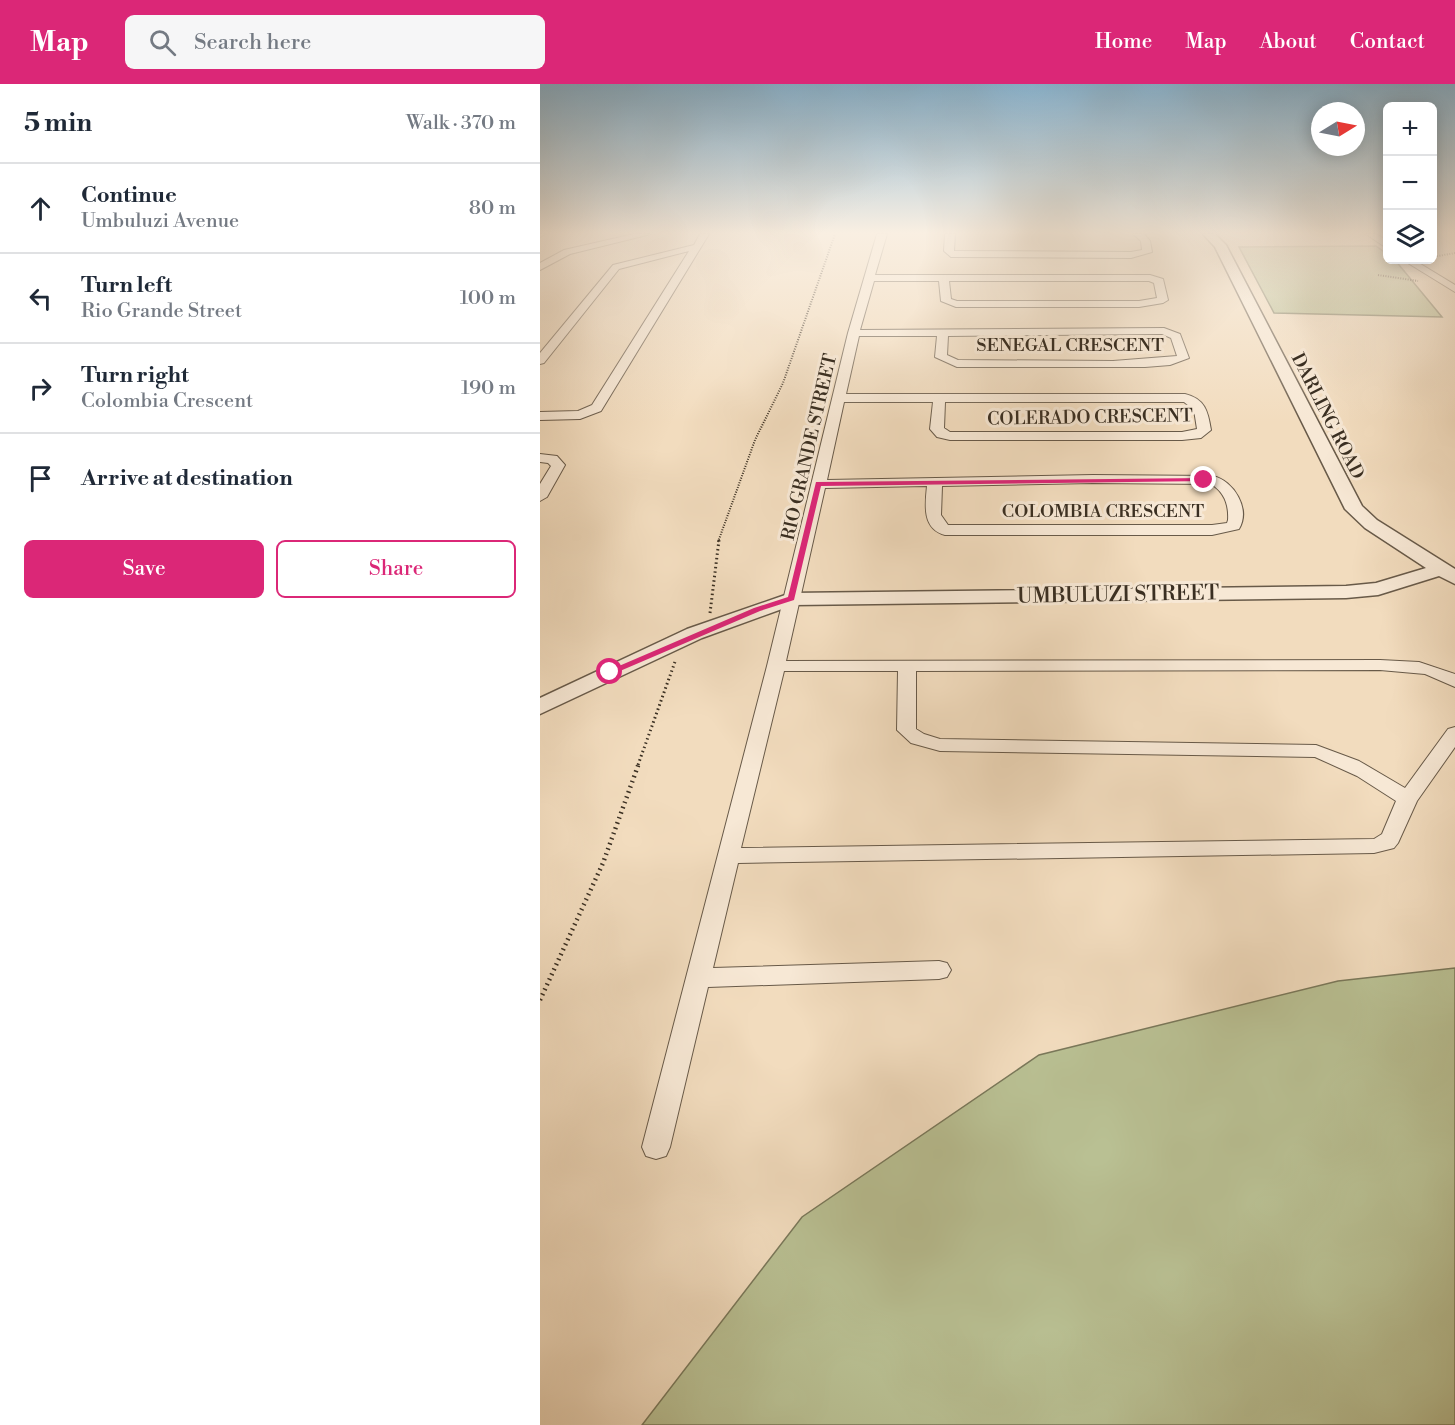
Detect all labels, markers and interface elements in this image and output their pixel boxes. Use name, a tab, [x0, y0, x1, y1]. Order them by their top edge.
search box	[125, 15, 545, 69]
text: Map	[30, 25, 89, 60]
icon: search	[146, 26, 179, 59]
text: Search here	[194, 29, 311, 56]
text: Home	[1095, 29, 1152, 55]
text: Map	[1185, 29, 1227, 55]
text: About	[1260, 29, 1317, 55]
text: Contact	[1350, 29, 1425, 55]
north arrow	[1311, 102, 1365, 156]
map controls	[1383, 102, 1437, 264]
button: +	[1383, 102, 1437, 156]
text: 5 min	[24, 107, 92, 139]
text: Walk · 370 m	[406, 111, 516, 136]
button: −	[1383, 156, 1437, 210]
text: Continue	[81, 182, 177, 209]
icon: ahead	[24, 192, 57, 225]
text: 80 m	[469, 196, 516, 221]
text: Umbuluzi Avenue	[81, 209, 239, 234]
button: layers	[1383, 210, 1437, 264]
text: Turn left	[81, 272, 172, 299]
icon: left	[24, 282, 57, 315]
text: 100 m	[460, 286, 516, 311]
text: Rio Grande Street	[81, 299, 242, 324]
street label: SENEGAL CRESCENT	[976, 334, 1164, 357]
street label: DARLING ROAD	[1286, 349, 1369, 483]
street label: RIO GRANDE STREET	[777, 351, 842, 543]
text: Turn right	[81, 362, 189, 389]
icon: right	[24, 372, 57, 405]
text: 190 m	[461, 376, 516, 401]
text: Colombia Crescent	[81, 389, 253, 414]
street label: COLERADO CRESCENT	[987, 404, 1193, 431]
icon: arrive	[24, 462, 57, 495]
text: Arrive at destination	[81, 465, 293, 492]
route end	[1190, 466, 1216, 492]
street label: COLOMBIA CRESCENT	[1002, 500, 1204, 523]
button: Save	[24, 540, 264, 598]
button: Share	[276, 540, 516, 598]
street label: UMBULUZI STREET	[1017, 580, 1220, 610]
route start	[596, 658, 622, 684]

